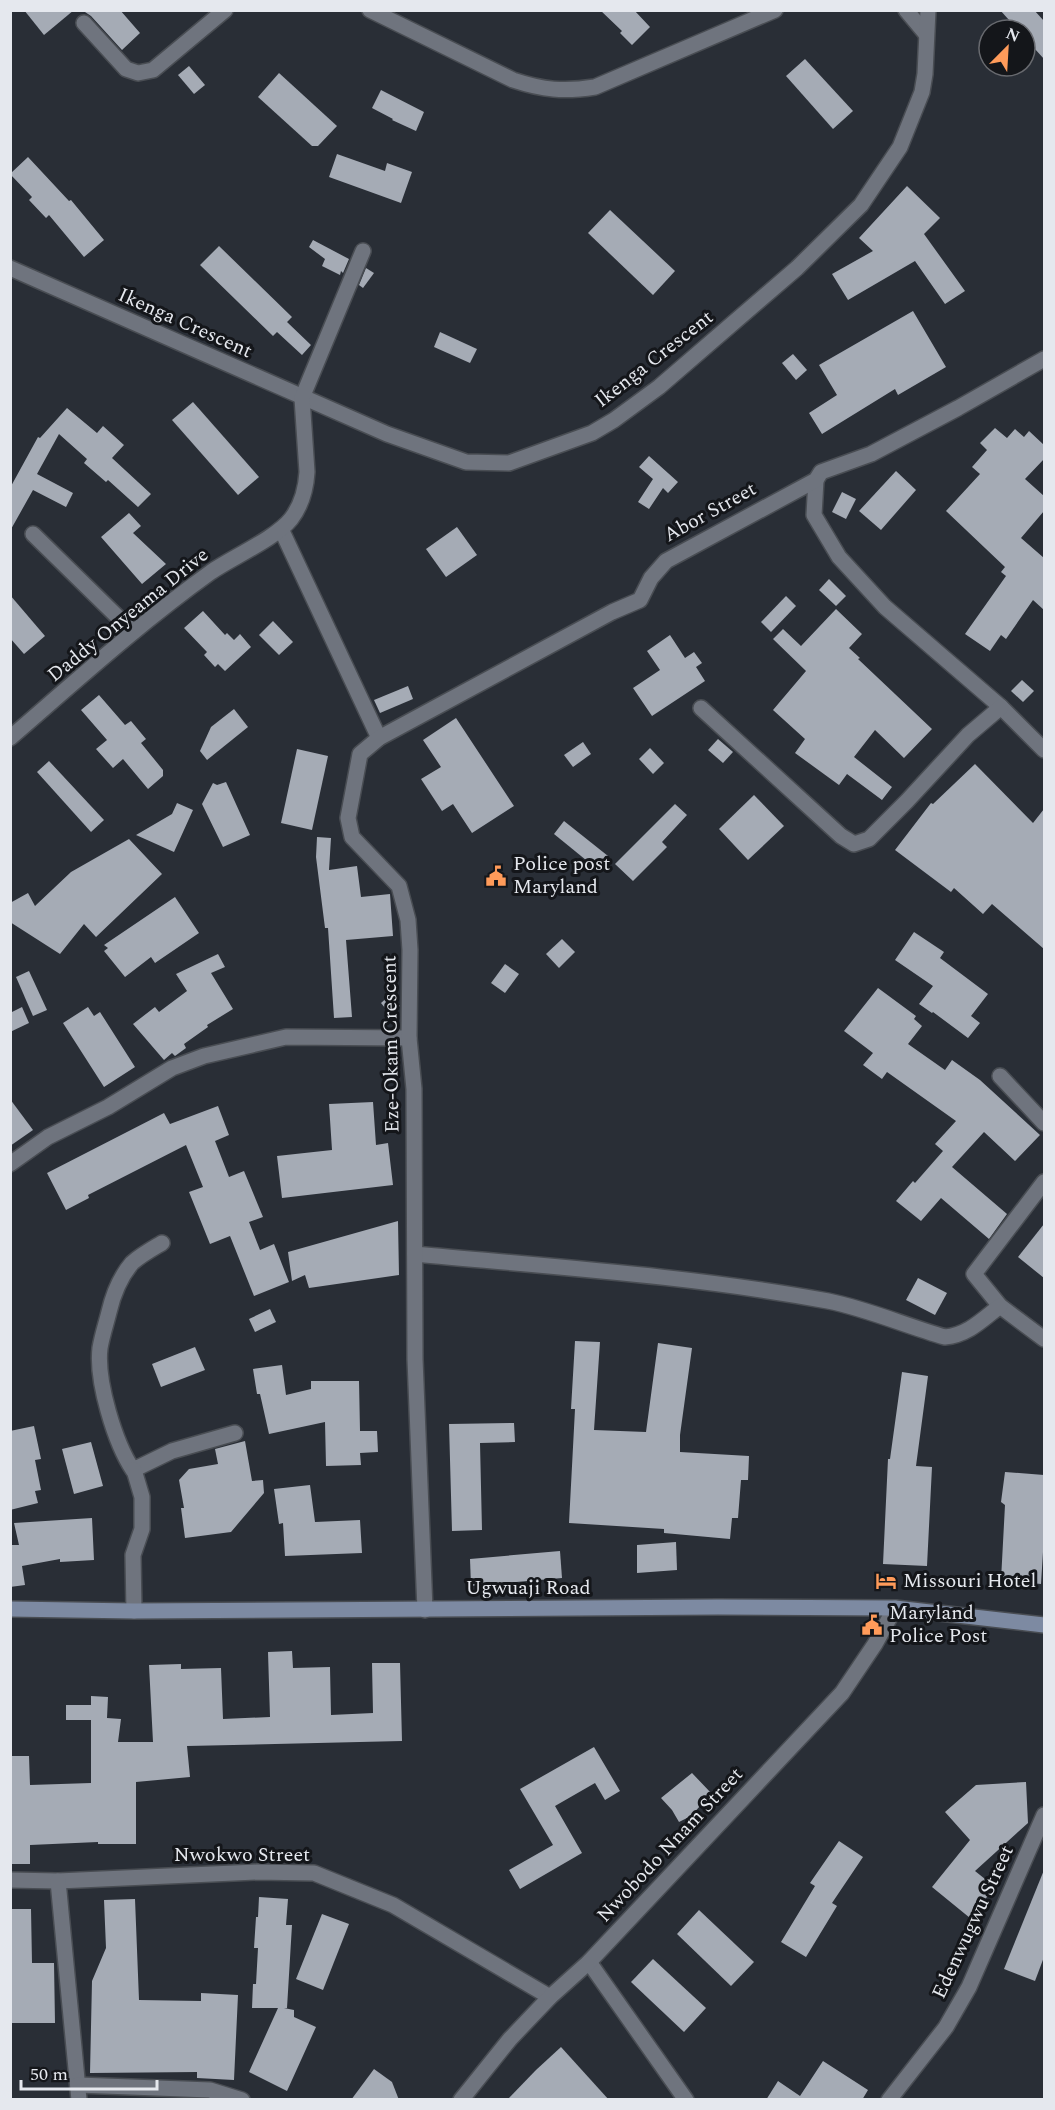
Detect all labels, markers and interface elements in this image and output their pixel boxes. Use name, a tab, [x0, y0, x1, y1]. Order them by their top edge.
north arrow	[977, 18, 1037, 78]
text: N	[1002, 22, 1024, 49]
street label: Ikenga Crescent	[113, 280, 257, 366]
street label: Ikenga Crescent	[588, 303, 720, 415]
street label: Abor Street	[658, 474, 762, 550]
street label: Daddy Onyeama Drive	[41, 540, 215, 690]
place label: Police post Maryland	[513, 849, 610, 902]
public building icon: Police post Maryland	[484, 864, 508, 888]
street label: Eze-Okam Crescent	[374, 955, 408, 1133]
place label: Missouri Hotel	[903, 1566, 1036, 1596]
hotel icon: Missouri Hotel	[874, 1569, 898, 1593]
street label: Ugwuaji Road	[465, 1573, 591, 1603]
place label: Maryland Police Post	[889, 1598, 987, 1651]
public building icon: Maryland Police Post	[860, 1613, 884, 1637]
street label: Nwobodo Nnam Street	[590, 1761, 750, 1929]
street label: Nwokwo Street	[174, 1840, 310, 1870]
street label: Edenwugwu Street	[924, 1840, 1022, 2004]
scale bar	[21, 2053, 158, 2091]
text: 50 m	[30, 2061, 68, 2088]

